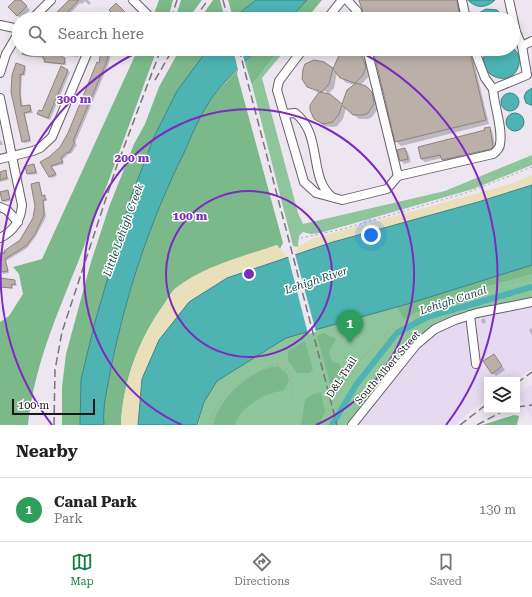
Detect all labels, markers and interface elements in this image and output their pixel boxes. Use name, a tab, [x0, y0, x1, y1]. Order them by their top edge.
search box	[12, 12, 520, 56]
icon: search	[26, 23, 48, 45]
text: Search here	[58, 25, 144, 43]
text: 300 m	[57, 92, 92, 106]
text: 200 m	[115, 151, 150, 165]
water label: Little Lehigh Creek	[100, 182, 146, 279]
text: 100 m	[173, 209, 208, 223]
your location	[361, 225, 381, 245]
water label: Lehigh River	[282, 264, 350, 297]
centre of rings	[242, 267, 256, 281]
water label: Lehigh Canal	[417, 284, 488, 318]
pin: 1	[337, 310, 363, 343]
street label: South Albert Street	[353, 328, 422, 406]
street label: D&L Trail	[324, 355, 359, 400]
map controls	[484, 377, 520, 413]
button: layers	[484, 377, 520, 413]
scale bar	[12, 397, 95, 416]
text: 100 m	[18, 399, 49, 412]
text: Nearby	[16, 441, 78, 461]
text: Canal Park	[54, 493, 137, 511]
text: 1	[25, 502, 33, 517]
text: 130 m	[479, 502, 516, 517]
text: Park	[54, 511, 83, 526]
tab: Map	[70, 551, 94, 588]
tab: Directions	[234, 551, 290, 588]
tab: Saved	[430, 551, 462, 588]

